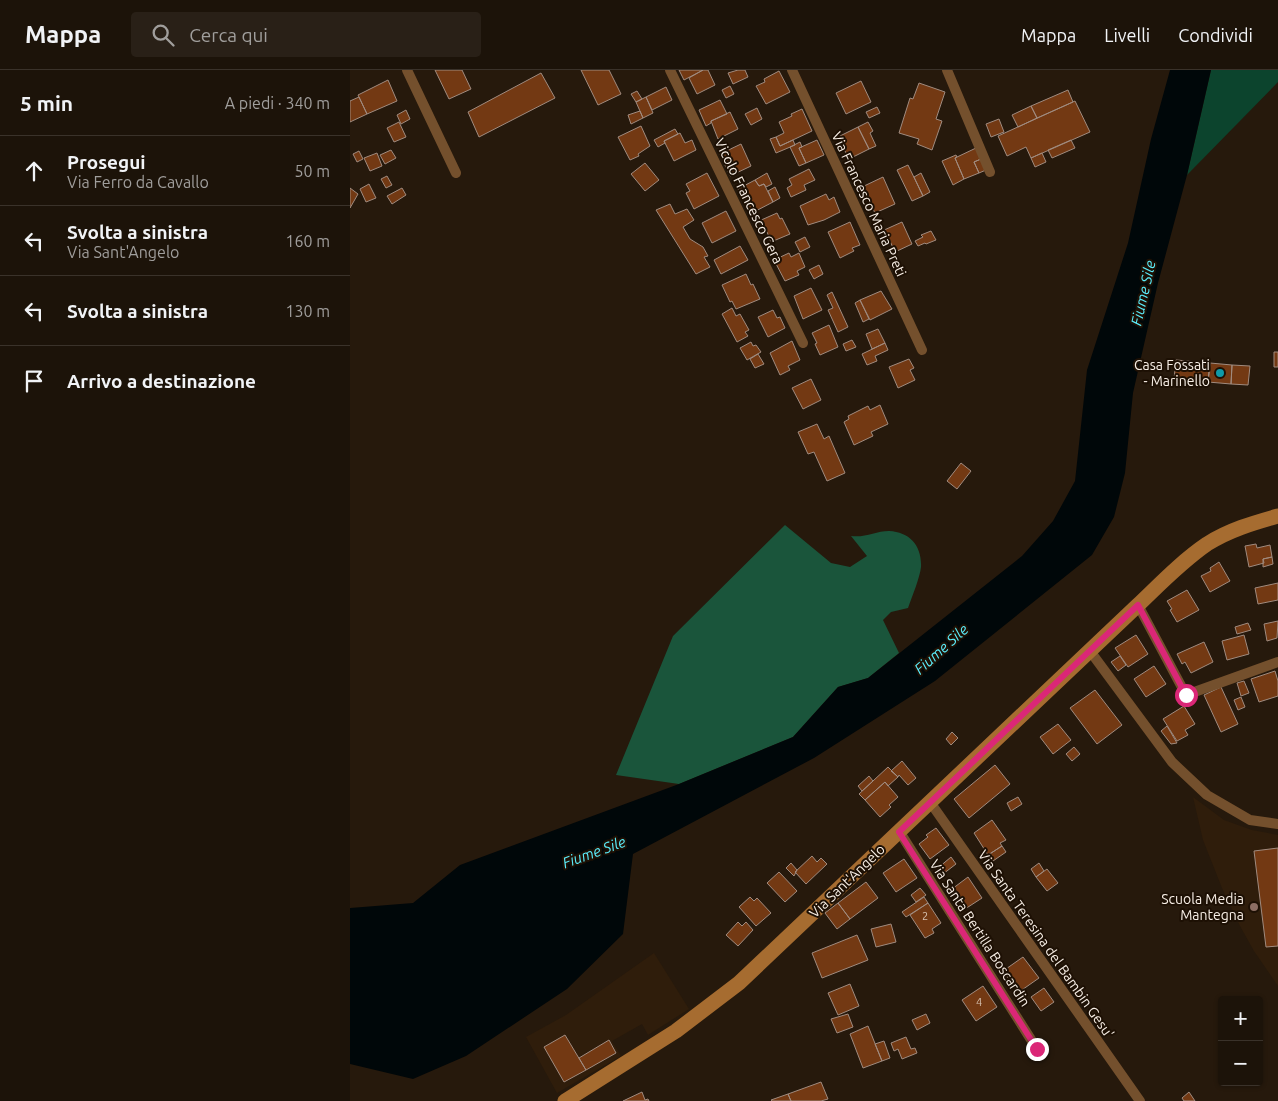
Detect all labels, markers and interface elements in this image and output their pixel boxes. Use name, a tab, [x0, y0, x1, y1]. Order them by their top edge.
search box	[131, 12, 481, 57]
text: Mappa	[25, 21, 101, 48]
icon: search	[149, 21, 177, 49]
text: Cerca qui	[189, 24, 268, 46]
text: Mappa	[1021, 25, 1076, 45]
text: Livelli	[1104, 25, 1150, 45]
text: Condividi	[1178, 25, 1253, 45]
text: 5 min	[20, 91, 73, 115]
text: A piedi · 340 m	[225, 94, 330, 112]
street label: Via Francesco Maria Preti	[828, 129, 910, 279]
street label: Vicolo Francesco Gera	[712, 136, 786, 266]
text: Prosegui	[67, 151, 146, 173]
icon: ahead	[20, 157, 48, 185]
text: 50 m	[294, 162, 330, 180]
text: Via Ferro da Cavallo	[67, 173, 209, 191]
text: Svolta a sinistra	[67, 221, 208, 243]
icon: left	[20, 227, 48, 255]
text: 160 m	[285, 232, 330, 250]
text: Via Sant'Angelo	[67, 243, 179, 261]
water label: Fiume Sile	[1127, 258, 1159, 327]
icon: left	[20, 297, 48, 325]
text: Svolta a sinistra	[67, 300, 208, 322]
text: 130 m	[285, 302, 330, 320]
place label: Casa Fossati - Marinello	[1134, 357, 1210, 389]
icon: arrive	[20, 367, 48, 395]
marker: Casa Fossati - Marinello	[1214, 367, 1226, 379]
text: Arrivo a destinazione	[67, 370, 256, 392]
water label: Fiume Sile	[911, 620, 972, 677]
route start	[1175, 684, 1198, 707]
water label: Fiume Sile	[560, 833, 628, 871]
street label: Via Sant'Angelo	[806, 841, 888, 921]
street label: Via Santa Teresina del Bambin Gesu'	[975, 847, 1117, 1041]
street label: Via Santa Bertilla Boscardin	[926, 857, 1034, 1009]
place label: Scuola Media Mantegna	[1161, 891, 1244, 923]
marker: Scuola Media Mantegna	[1248, 901, 1260, 913]
house number: 2	[922, 910, 928, 922]
house number: 4	[976, 996, 982, 1008]
map controls	[1218, 996, 1263, 1086]
button: +	[1218, 996, 1263, 1041]
route end	[1026, 1038, 1049, 1061]
button: −	[1218, 1041, 1263, 1086]

